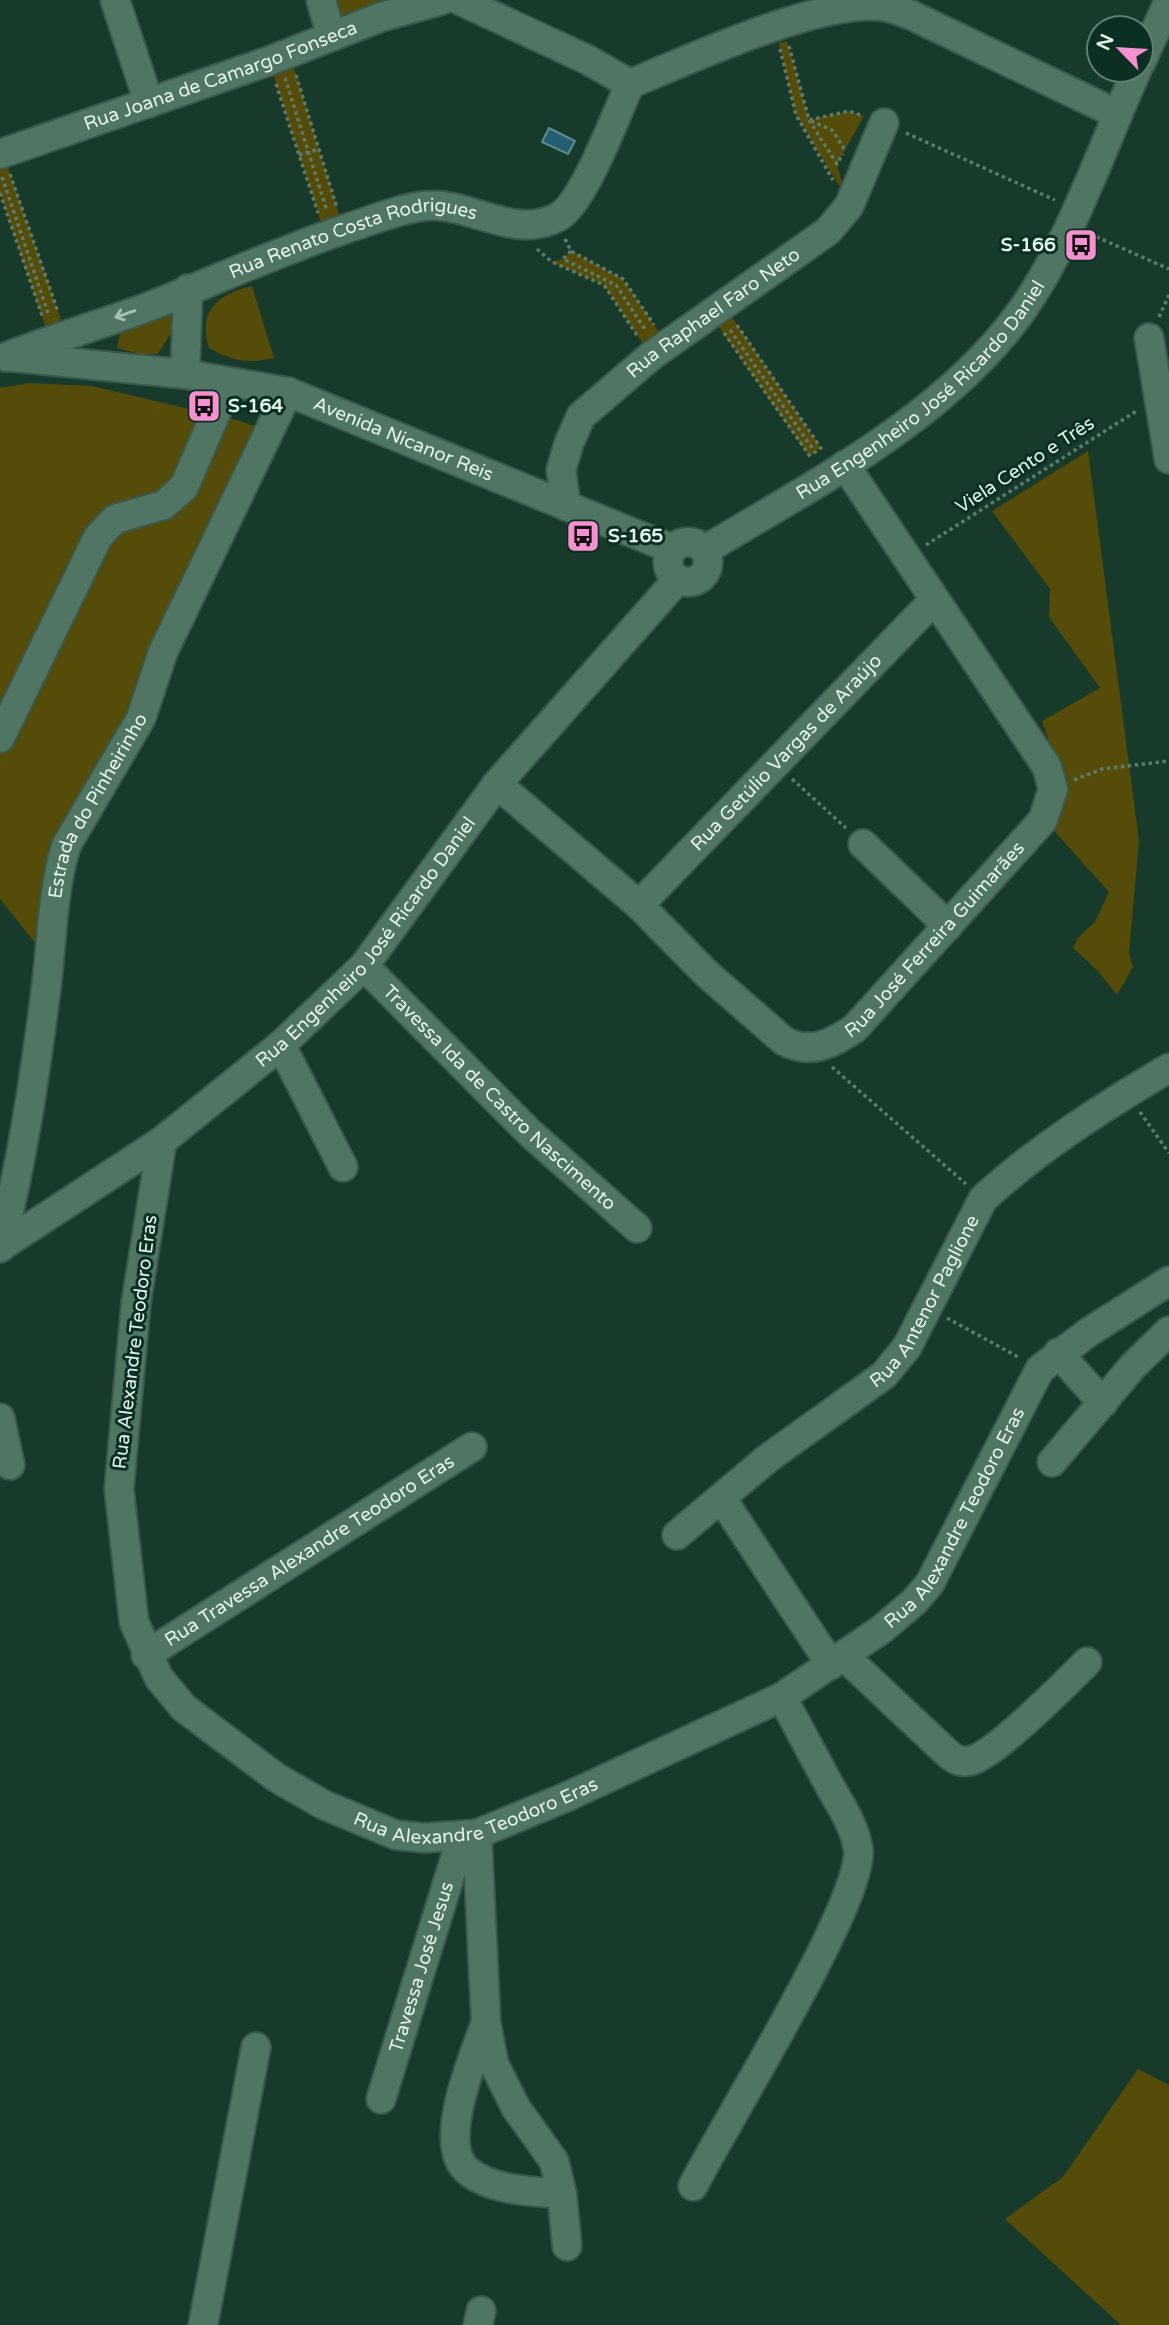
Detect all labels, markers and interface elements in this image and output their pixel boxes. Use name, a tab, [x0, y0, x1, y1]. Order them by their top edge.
north arrow	[1085, 14, 1155, 84]
street label: Rua Joana de Camargo Fonseca	[81, 16, 360, 135]
text: N	[1092, 31, 1119, 54]
street label: Rua Renato Costa Rodrigues	[226, 194, 480, 284]
bus stop icon: S-166	[1062, 226, 1100, 264]
place label: S-166	[1001, 234, 1056, 256]
street label: Rua Raphael Faro Neto	[622, 243, 804, 383]
street label: Rua Engenheiro José Ricardo Daniel	[792, 277, 1050, 504]
one-way arrow	[114, 309, 136, 321]
bus stop icon: S-164	[185, 387, 223, 425]
street label: Avenida Nicanor Reis	[310, 393, 497, 486]
place label: S-164	[228, 395, 283, 417]
street label: Viela Cento e Três	[952, 412, 1098, 518]
bus stop icon: S-165	[564, 517, 602, 555]
place label: S-165	[608, 525, 663, 547]
street label: Rua Getúlio Vargas de Araújo	[686, 650, 886, 855]
street label: Estrada do Pinheirinho	[44, 710, 152, 900]
street label: Rua Engenheiro José Ricardo Daniel	[251, 813, 480, 1072]
street label: Rua José Ferreira Guimarães	[841, 837, 1029, 1043]
street label: Travessa Ida de Castro Nascimento	[378, 980, 620, 1215]
street label: Rua Antenor Paglione	[866, 1211, 984, 1393]
street label: Rua Alexandre Teodoro Eras	[108, 1214, 162, 1470]
street label: Rua Alexandre Teodoro Eras	[880, 1404, 1029, 1633]
street label: Rua Travessa Alexandre Teodoro Eras	[161, 1450, 458, 1651]
street label: Rua Alexandre Teodoro Eras	[350, 1773, 601, 1849]
street label: Travessa José Jesus	[385, 1879, 458, 2055]

